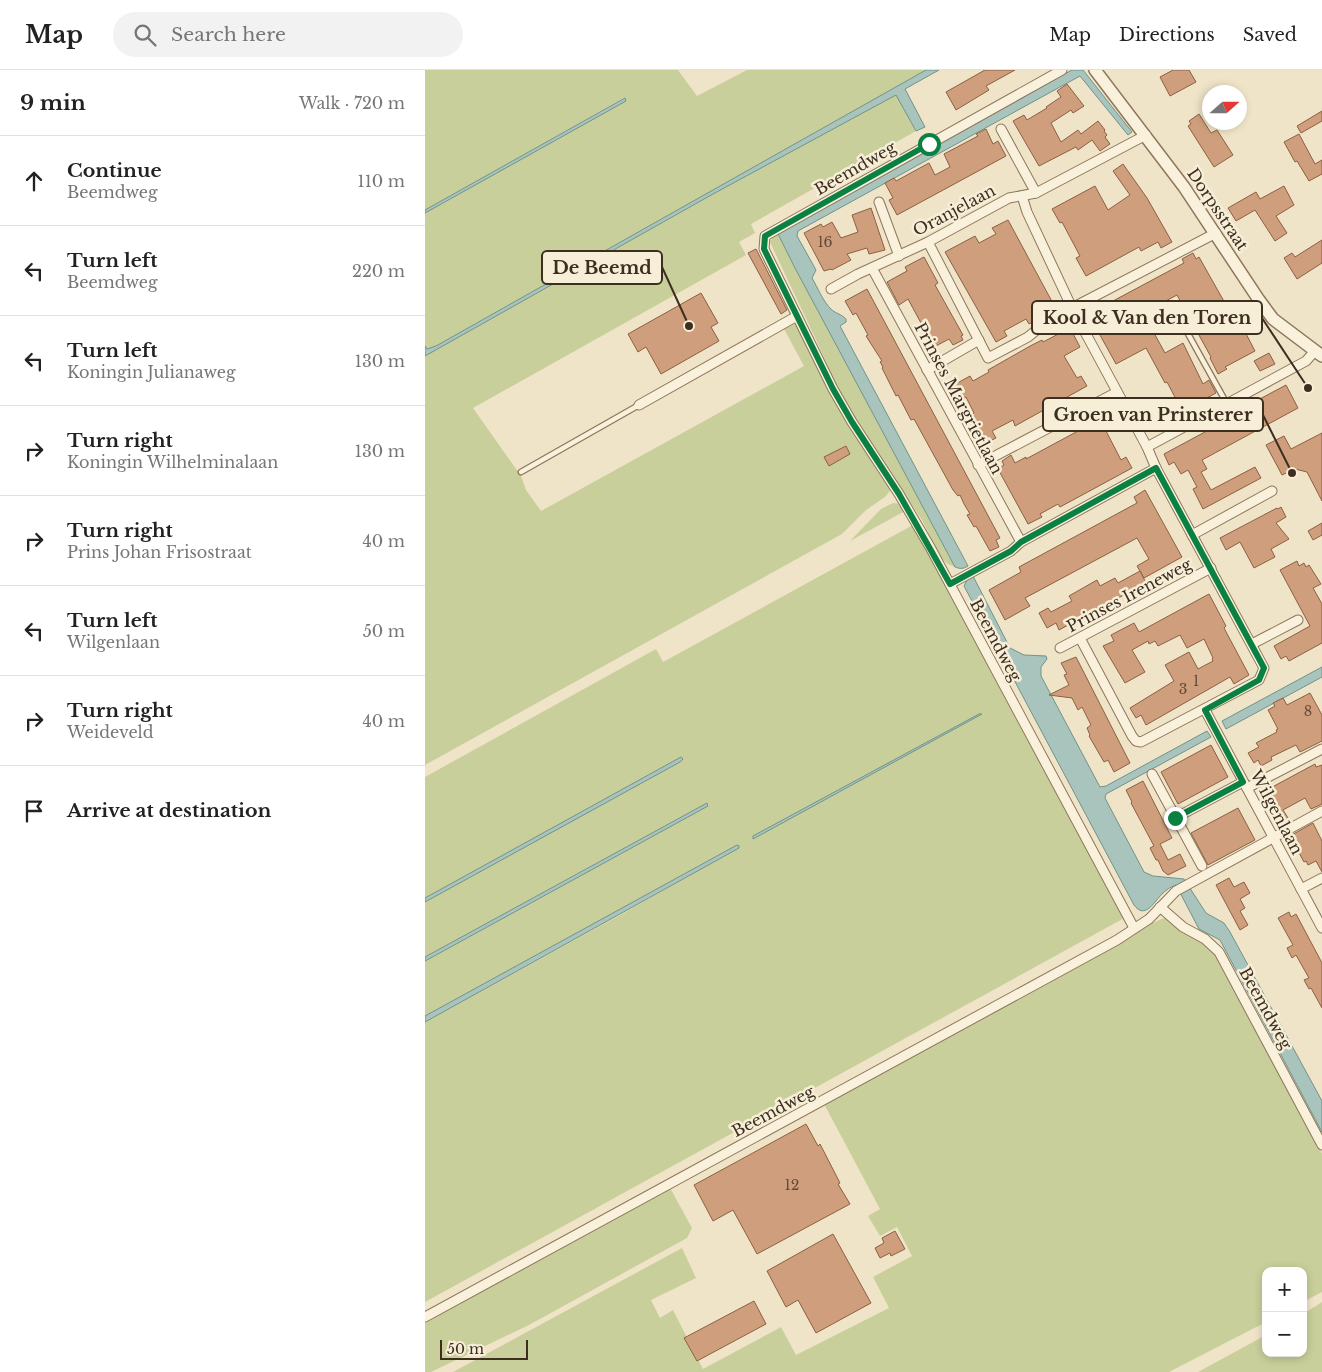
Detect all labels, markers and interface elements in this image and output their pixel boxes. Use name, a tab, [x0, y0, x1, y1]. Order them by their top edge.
search box	[113, 12, 463, 57]
text: Map	[25, 20, 83, 49]
icon: search	[131, 21, 159, 49]
text: Search here	[171, 23, 286, 46]
text: Map	[1049, 24, 1091, 46]
text: Directions	[1119, 24, 1215, 46]
text: Saved	[1243, 24, 1297, 46]
north arrow	[1202, 85, 1247, 130]
text: 9 min	[20, 90, 86, 116]
text: Walk · 720 m	[299, 93, 405, 113]
route start	[918, 133, 941, 156]
street label: Beemdweg	[811, 136, 900, 199]
text: Continue	[67, 159, 162, 182]
street label: Dorpsstraat	[1183, 164, 1253, 254]
icon: ahead	[20, 167, 48, 195]
text: 110 m	[358, 171, 405, 191]
street label: Oranjelaan	[909, 180, 999, 240]
text: Beemdweg	[67, 182, 158, 202]
house number: 16	[817, 233, 833, 251]
text: Turn left	[67, 249, 158, 272]
callout: De Beemd	[542, 251, 662, 284]
icon: left	[20, 257, 48, 285]
text: De Beemd	[552, 257, 652, 279]
text: 220 m	[352, 261, 405, 281]
text: Beemdweg	[67, 272, 158, 292]
callout: Kool & Van den Toren	[1032, 301, 1262, 334]
text: Kool & Van den Toren	[1043, 307, 1251, 329]
street label: Prinses Margrietlaan	[910, 319, 1008, 477]
text: Turn left	[67, 339, 158, 362]
icon: left	[20, 347, 48, 375]
text: 130 m	[355, 351, 405, 371]
text: Koningin Julianaweg	[67, 362, 236, 382]
callout: Groen van Prinsterer	[1043, 398, 1263, 431]
text: Groen van Prinsterer	[1053, 404, 1253, 426]
text: Turn right	[67, 429, 173, 452]
icon: right	[20, 437, 48, 465]
text: 130 m	[355, 441, 405, 461]
text: Koningin Wilhelminalaan	[67, 452, 278, 472]
text: Turn right	[67, 519, 173, 542]
icon: right	[20, 527, 48, 555]
text: 40 m	[362, 531, 405, 551]
text: Prins Johan Frisostraat	[67, 542, 252, 562]
street label: Prinses Ireneweg	[1063, 553, 1195, 636]
street label: Beemdweg	[966, 595, 1026, 685]
text: Turn left	[67, 609, 158, 632]
icon: left	[20, 617, 48, 645]
text: 50 m	[363, 621, 405, 641]
text: Wilgenlaan	[67, 632, 160, 652]
house number: 1	[1193, 672, 1199, 690]
house number: 3	[1179, 680, 1187, 698]
text: Turn right	[67, 699, 173, 722]
house number: 8	[1304, 702, 1312, 720]
icon: right	[20, 707, 48, 735]
text: 40 m	[362, 711, 405, 731]
text: Weideveld	[67, 722, 154, 742]
street label: Wilgenlaan	[1246, 765, 1308, 858]
icon: arrive	[20, 797, 48, 825]
text: Arrive at destination	[67, 799, 271, 822]
route end	[1164, 807, 1187, 830]
street label: Beemdweg	[1235, 964, 1297, 1053]
street label: Beemdweg	[728, 1081, 818, 1141]
house number: 12	[785, 1176, 799, 1194]
map controls	[1262, 1267, 1307, 1357]
button: +	[1262, 1267, 1307, 1312]
button: −	[1262, 1312, 1307, 1357]
scale bar	[440, 1337, 527, 1360]
text: 50 m	[447, 1340, 484, 1358]

